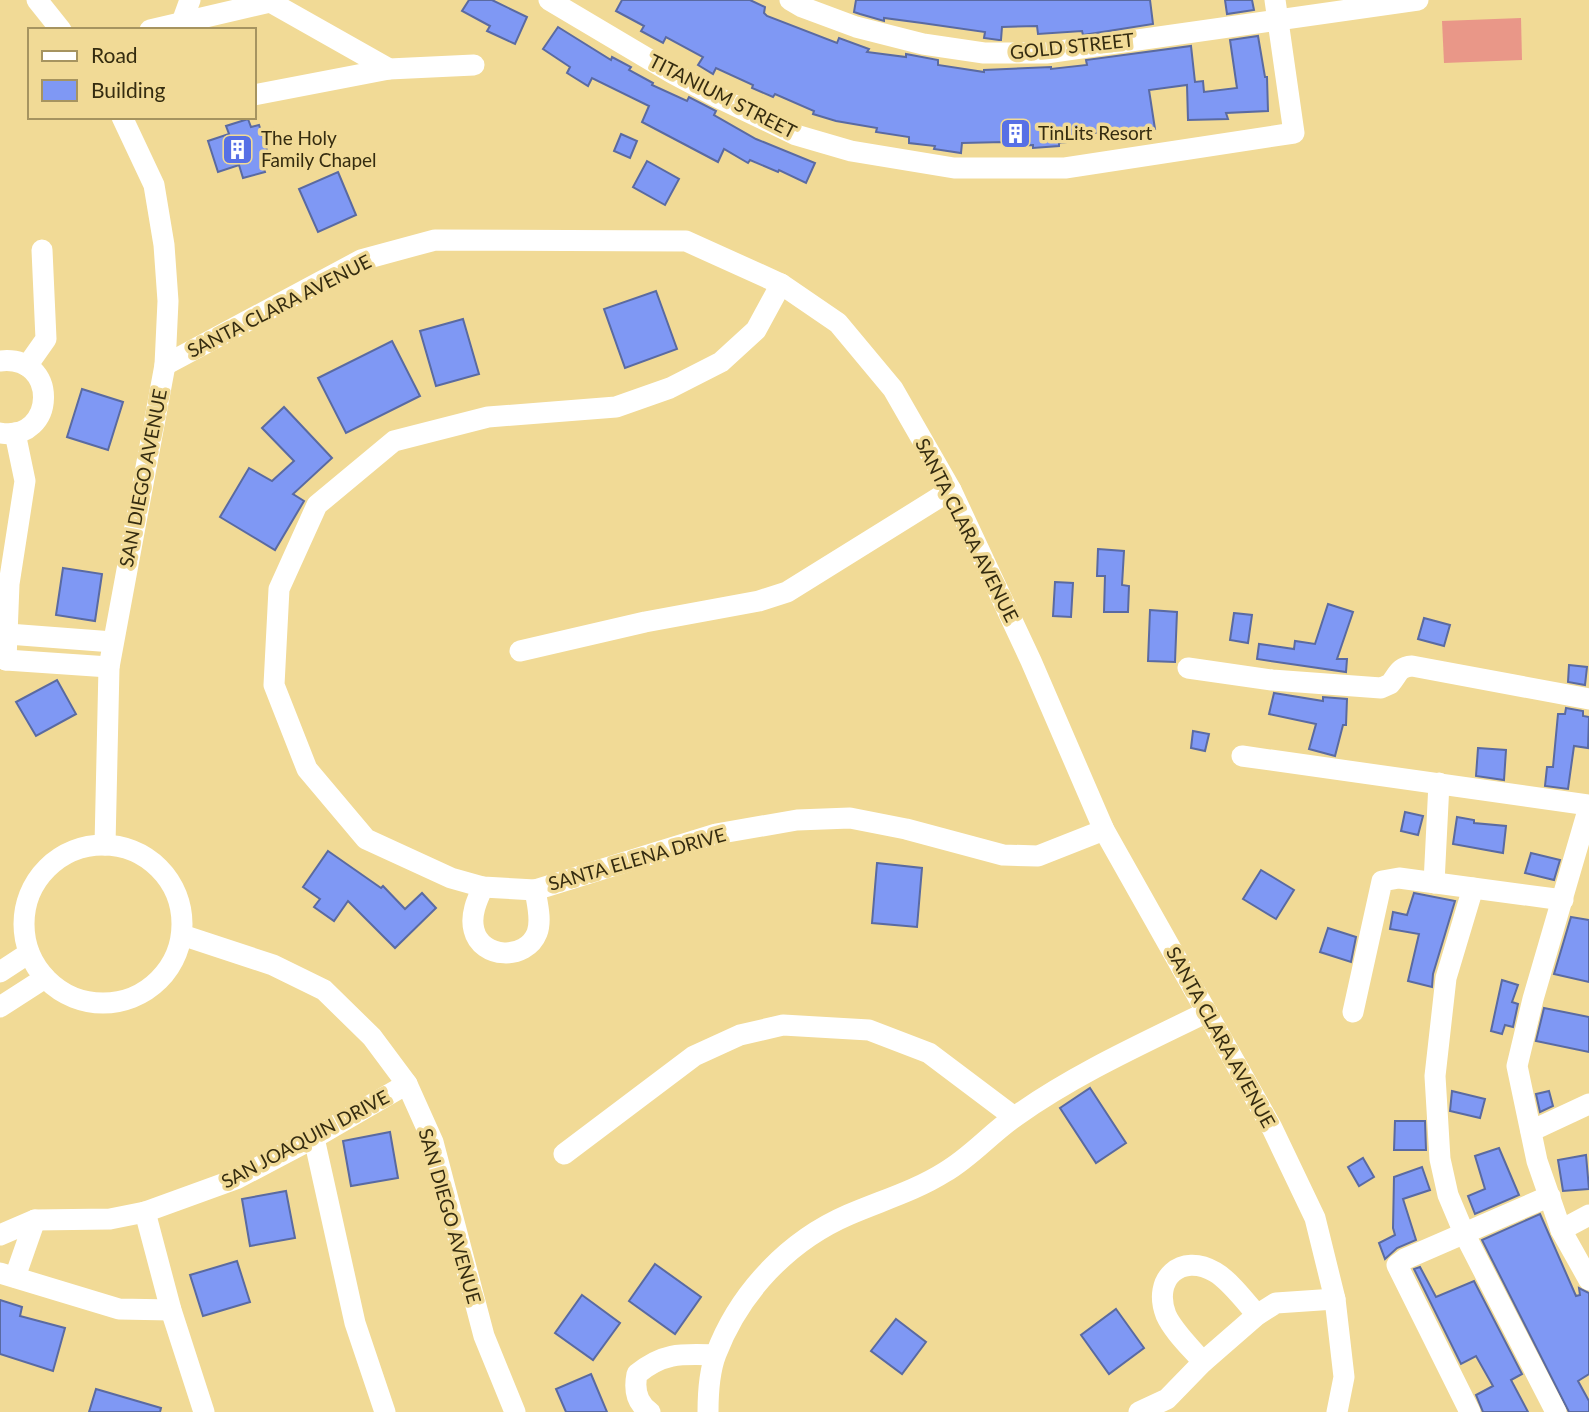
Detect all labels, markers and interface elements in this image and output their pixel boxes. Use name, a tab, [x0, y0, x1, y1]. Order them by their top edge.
legend	[28, 28, 256, 119]
street label: GOLD STREET	[1009, 28, 1135, 63]
text: Road	[91, 42, 138, 67]
street label: TITANIUM STREET	[646, 48, 801, 143]
text: Building	[91, 77, 166, 102]
building icon: TinLits Resort	[998, 116, 1032, 150]
place label: TinLits Resort	[1038, 121, 1153, 144]
place label: The Holy Family Chapel	[261, 126, 377, 171]
building icon: The Holy Family Chapel	[221, 132, 255, 166]
street label: SANTA CLARA AVENUE	[183, 249, 375, 362]
street label: SAN DIEGO AVENUE	[114, 387, 171, 569]
street label: SANTA CLARA AVENUE	[911, 434, 1024, 626]
street label: SANTA ELENA DRIVE	[546, 822, 728, 895]
street label: SANTA CLARA AVENUE	[1162, 942, 1281, 1131]
street label: SAN JOAQUIN DRIVE	[217, 1085, 393, 1192]
street label: SAN DIEGO AVENUE	[414, 1126, 487, 1306]

